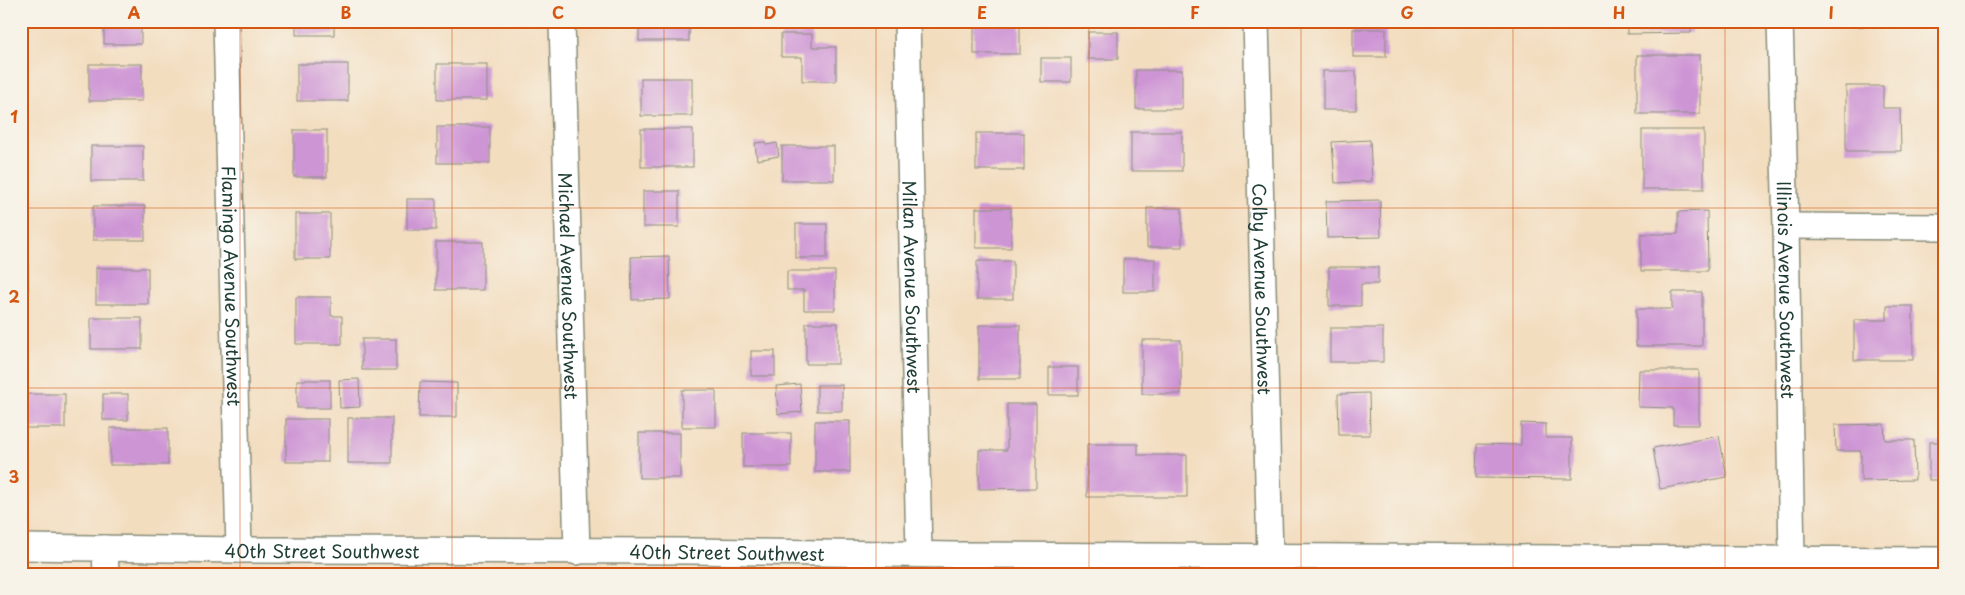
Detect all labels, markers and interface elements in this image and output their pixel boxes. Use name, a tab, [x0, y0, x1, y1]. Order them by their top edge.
text: A	[128, 0, 141, 24]
text: B	[341, 0, 352, 24]
text: C	[552, 0, 564, 24]
text: D	[764, 0, 776, 24]
text: E	[977, 0, 987, 24]
text: F	[1190, 0, 1200, 24]
text: G	[1400, 0, 1414, 24]
text: H	[1613, 0, 1625, 24]
text: I	[1828, 0, 1834, 24]
text: 1	[10, 104, 18, 128]
street label: Flamingo Avenue Southwest	[216, 165, 249, 407]
street label: Michael Avenue Southwest	[553, 172, 586, 400]
street label: Milan Avenue Southwest	[897, 180, 929, 394]
street label: Illinois Avenue Southwest	[1771, 181, 1803, 399]
street label: Colby Avenue Southwest	[1247, 183, 1279, 395]
text: 2	[8, 284, 20, 308]
text: 3	[9, 464, 19, 488]
street label: 40th Street Southwest	[224, 536, 420, 564]
street label: 40th Street Southwest	[629, 537, 825, 567]

